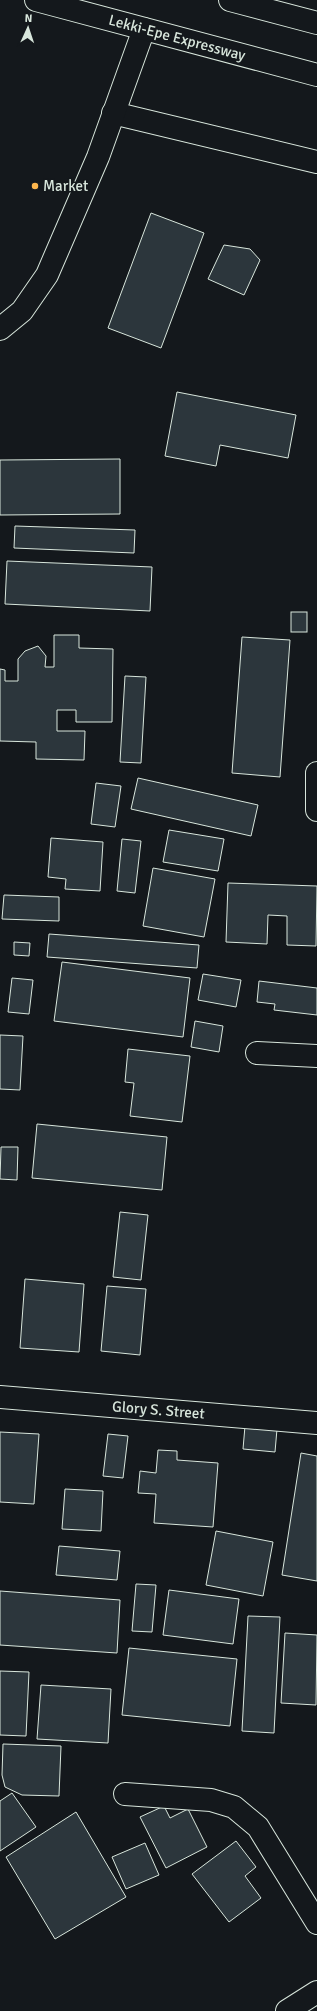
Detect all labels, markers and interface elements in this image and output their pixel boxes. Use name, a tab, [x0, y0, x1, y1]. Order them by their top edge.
north arrow	[8, 8, 48, 48]
street label: Lekki-Epe Expressway	[107, 11, 247, 65]
text: N	[24, 12, 33, 25]
place label: Market	[43, 177, 88, 195]
marker: Market	[30, 181, 40, 191]
street label: Glory S. Street	[112, 1397, 205, 1423]

